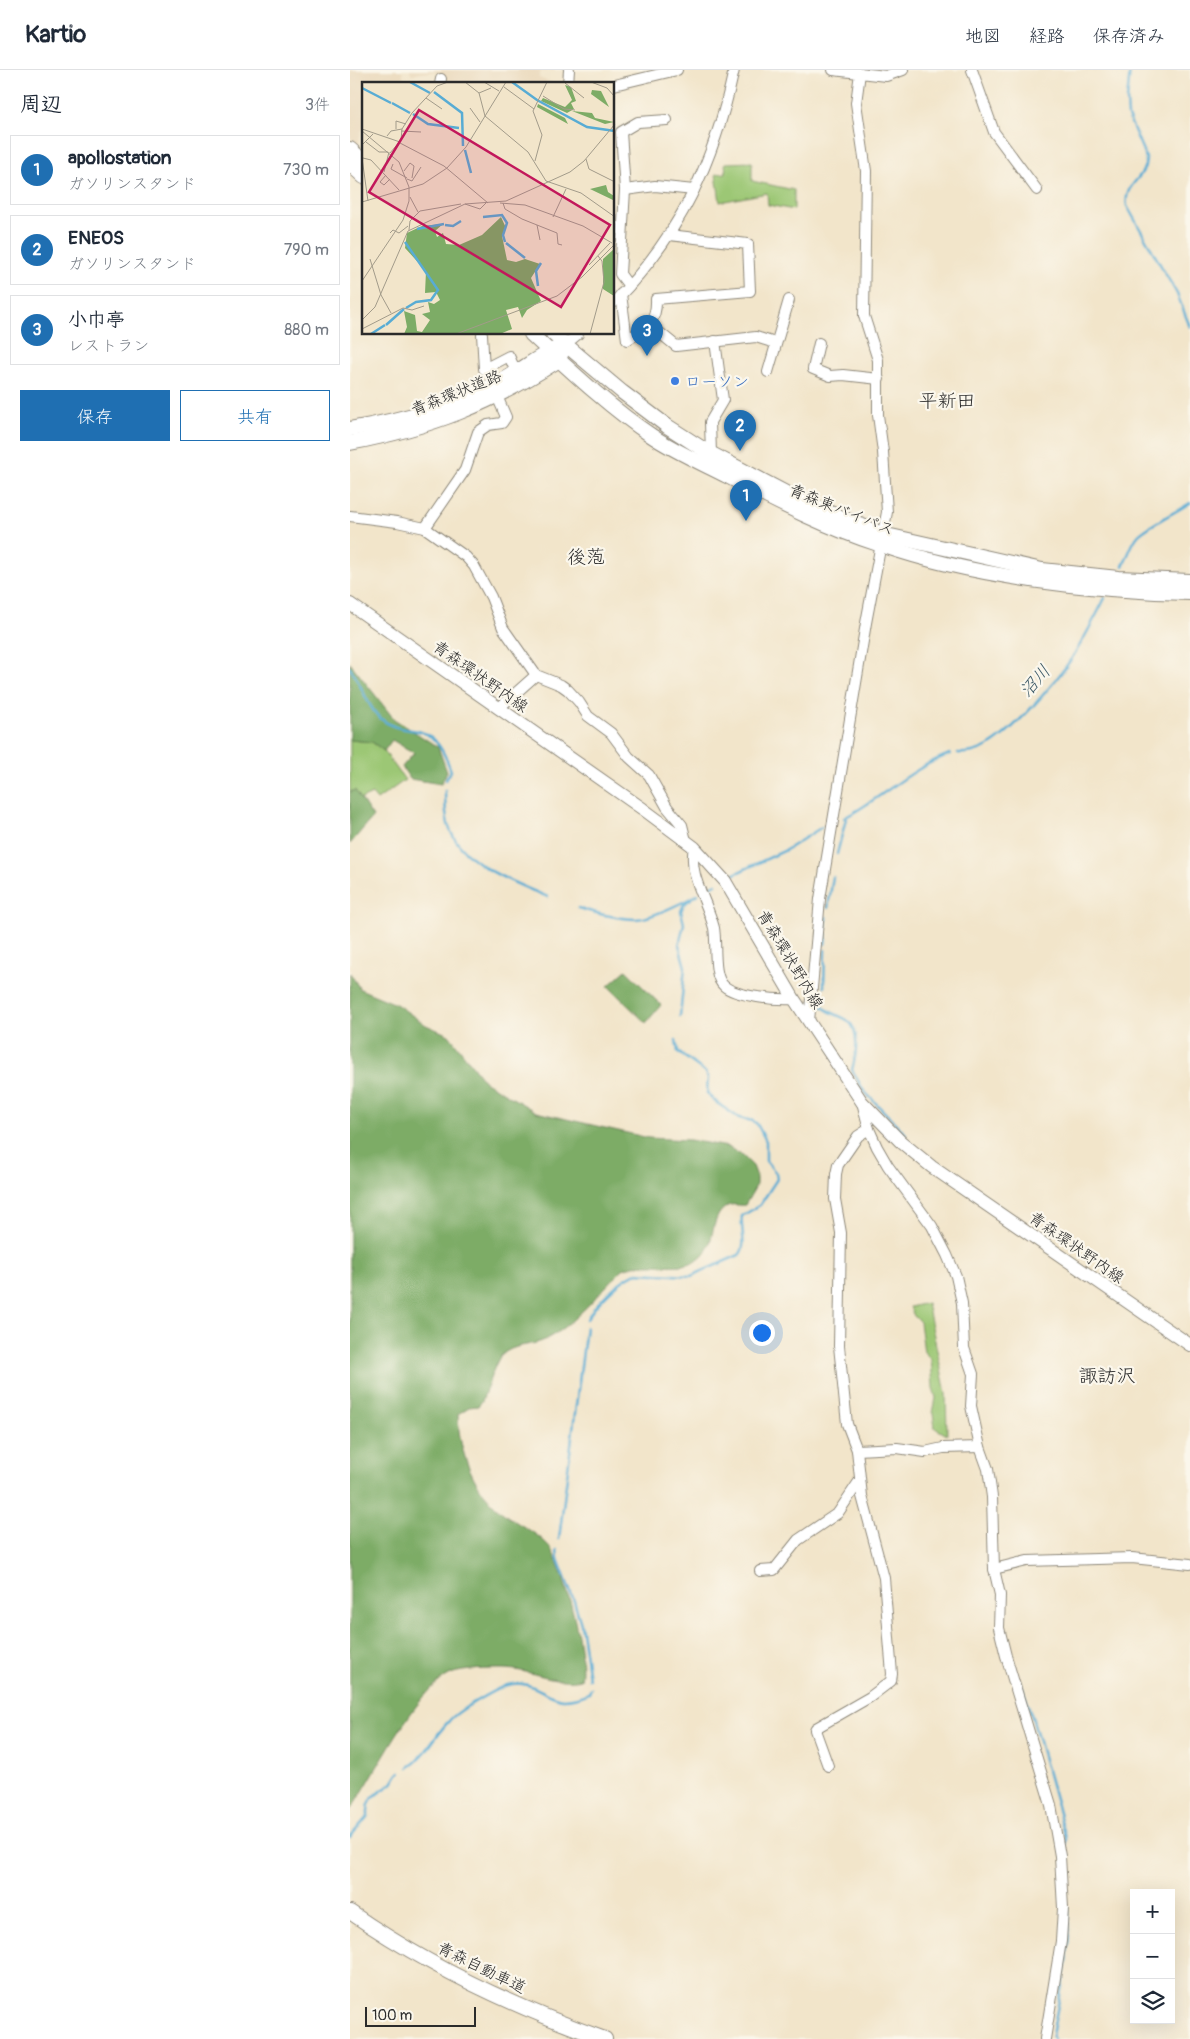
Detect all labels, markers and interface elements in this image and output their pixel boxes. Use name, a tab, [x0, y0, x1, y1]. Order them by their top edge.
text: Kartio	[25, 20, 86, 49]
text: 地図	[965, 25, 1001, 48]
text: 経路	[1029, 25, 1065, 48]
text: 保存済み	[1093, 25, 1165, 48]
inset map	[362, 82, 615, 335]
text: 周辺	[20, 91, 62, 118]
text: 3件	[305, 95, 330, 115]
text: apollostation	[68, 146, 171, 170]
text: 1	[34, 160, 40, 180]
text: 730 m	[283, 160, 329, 180]
text: ガソリンスタンド	[68, 174, 196, 194]
text: ENEOS	[68, 226, 124, 250]
text: 2	[33, 240, 41, 260]
text: 790 m	[284, 240, 329, 260]
text: ガソリンスタンド	[68, 254, 196, 274]
text: 小巾亭	[68, 308, 125, 332]
pin: 3	[631, 315, 663, 356]
text: 3	[33, 320, 41, 340]
text: 880 m	[284, 320, 329, 340]
text: レストラン	[68, 336, 149, 356]
street label: 青森環状道路	[408, 366, 505, 420]
place label: ローソン	[685, 372, 749, 392]
marker: ローソン	[669, 375, 681, 387]
district label: 平新田	[918, 389, 976, 413]
button: 保存	[20, 390, 170, 441]
button: 共有	[180, 390, 330, 441]
pin: 2	[724, 410, 756, 451]
pin: 1	[730, 480, 762, 521]
street label: 青森東バイパス	[786, 480, 897, 540]
district label: 後萢	[567, 545, 605, 569]
street label: 青森環状野内線	[429, 637, 532, 717]
water label: 沼川	[1015, 660, 1056, 702]
street label: 青森環状野内線	[753, 906, 828, 1013]
street label: 青森環状野内線	[1025, 1208, 1128, 1288]
your location	[749, 1320, 775, 1346]
district label: 諏訪沢	[1078, 1364, 1136, 1388]
map controls	[1130, 1889, 1175, 2024]
button: +	[1130, 1889, 1175, 1934]
button: −	[1130, 1934, 1175, 1979]
street label: 青森自動車道	[434, 1938, 529, 1998]
button: layers	[1130, 1979, 1175, 2024]
scale bar	[365, 2004, 476, 2027]
text: 100 m	[372, 2007, 412, 2024]

